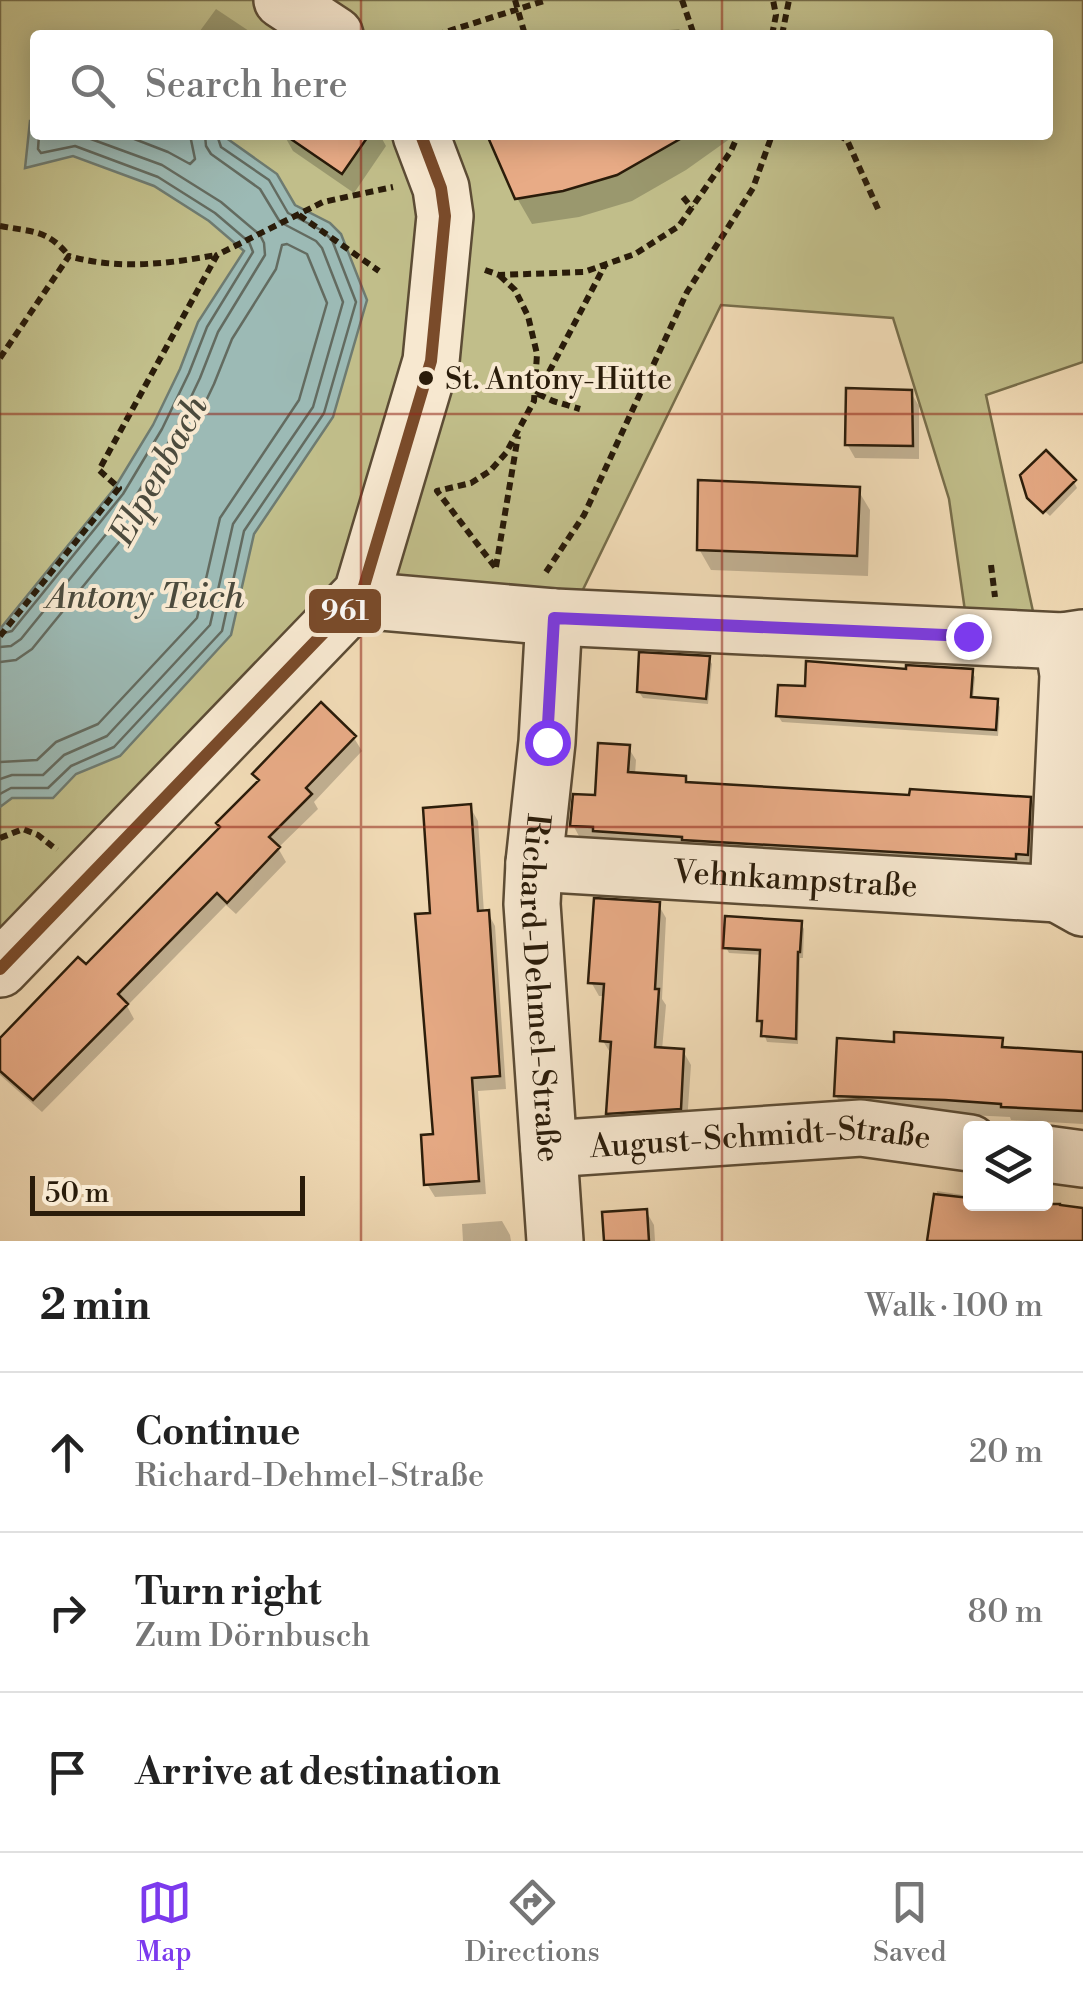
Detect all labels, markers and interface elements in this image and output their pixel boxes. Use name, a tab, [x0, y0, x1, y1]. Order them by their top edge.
search box	[30, 30, 1053, 140]
icon: search	[65, 58, 120, 113]
text: Search here	[145, 62, 348, 109]
place label: St. Antony-Hütte	[445, 361, 672, 399]
marker: St. Antony-Hütte	[416, 368, 436, 388]
water label: Elpenbach	[100, 388, 218, 554]
water label: Antony Teich	[42, 576, 244, 619]
line badge: 961	[307, 587, 383, 635]
text: 961	[321, 594, 370, 629]
route end	[946, 614, 992, 660]
route start	[525, 720, 571, 766]
street label: Richard-Dehmel-Straße	[511, 812, 569, 1164]
street label: Vehnkampstraße	[671, 852, 919, 907]
street label: August-Schmidt-Straße	[587, 1109, 933, 1167]
map controls	[963, 1121, 1053, 1211]
button: layers	[963, 1121, 1053, 1211]
scale bar	[30, 1171, 305, 1216]
text: 50 m	[45, 1176, 109, 1211]
text: 2 min	[40, 1280, 150, 1333]
text: Walk · 100 m	[865, 1286, 1043, 1326]
text: Continue	[135, 1409, 300, 1456]
icon: ahead	[40, 1425, 95, 1480]
text: 20 m	[969, 1432, 1043, 1472]
text: Richard-Dehmel-Straße	[135, 1456, 484, 1496]
text: Turn right	[135, 1569, 321, 1616]
icon: right	[40, 1585, 95, 1640]
text: 80 m	[968, 1592, 1043, 1632]
text: Zum Dörnbusch	[135, 1616, 370, 1656]
icon: arrive	[40, 1745, 95, 1800]
text: Arrive at destination	[135, 1749, 501, 1796]
tab: Map	[137, 1875, 192, 1970]
tab: Directions	[465, 1875, 600, 1970]
tab: Saved	[873, 1875, 946, 1970]

